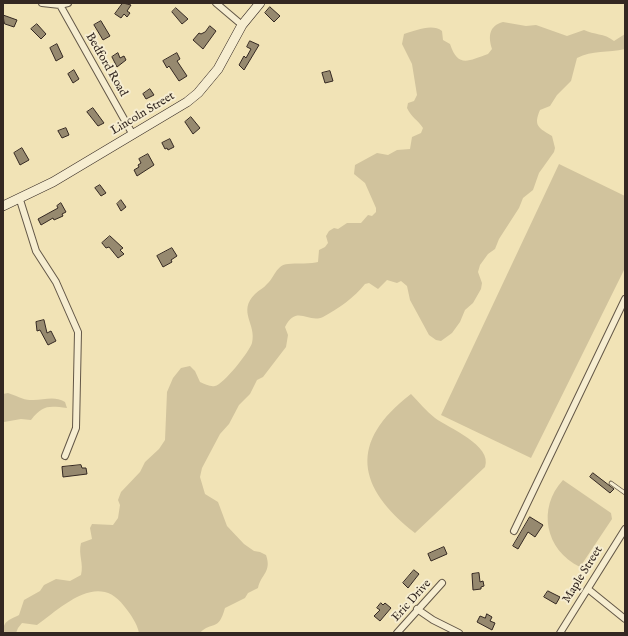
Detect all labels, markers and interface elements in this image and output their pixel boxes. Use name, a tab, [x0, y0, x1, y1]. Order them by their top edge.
street label: Bedford Road	[82, 31, 130, 99]
street label: Lincoln Street	[109, 89, 177, 139]
street label: Maple Street	[560, 544, 606, 606]
street label: Eric Drive	[389, 577, 435, 625]

